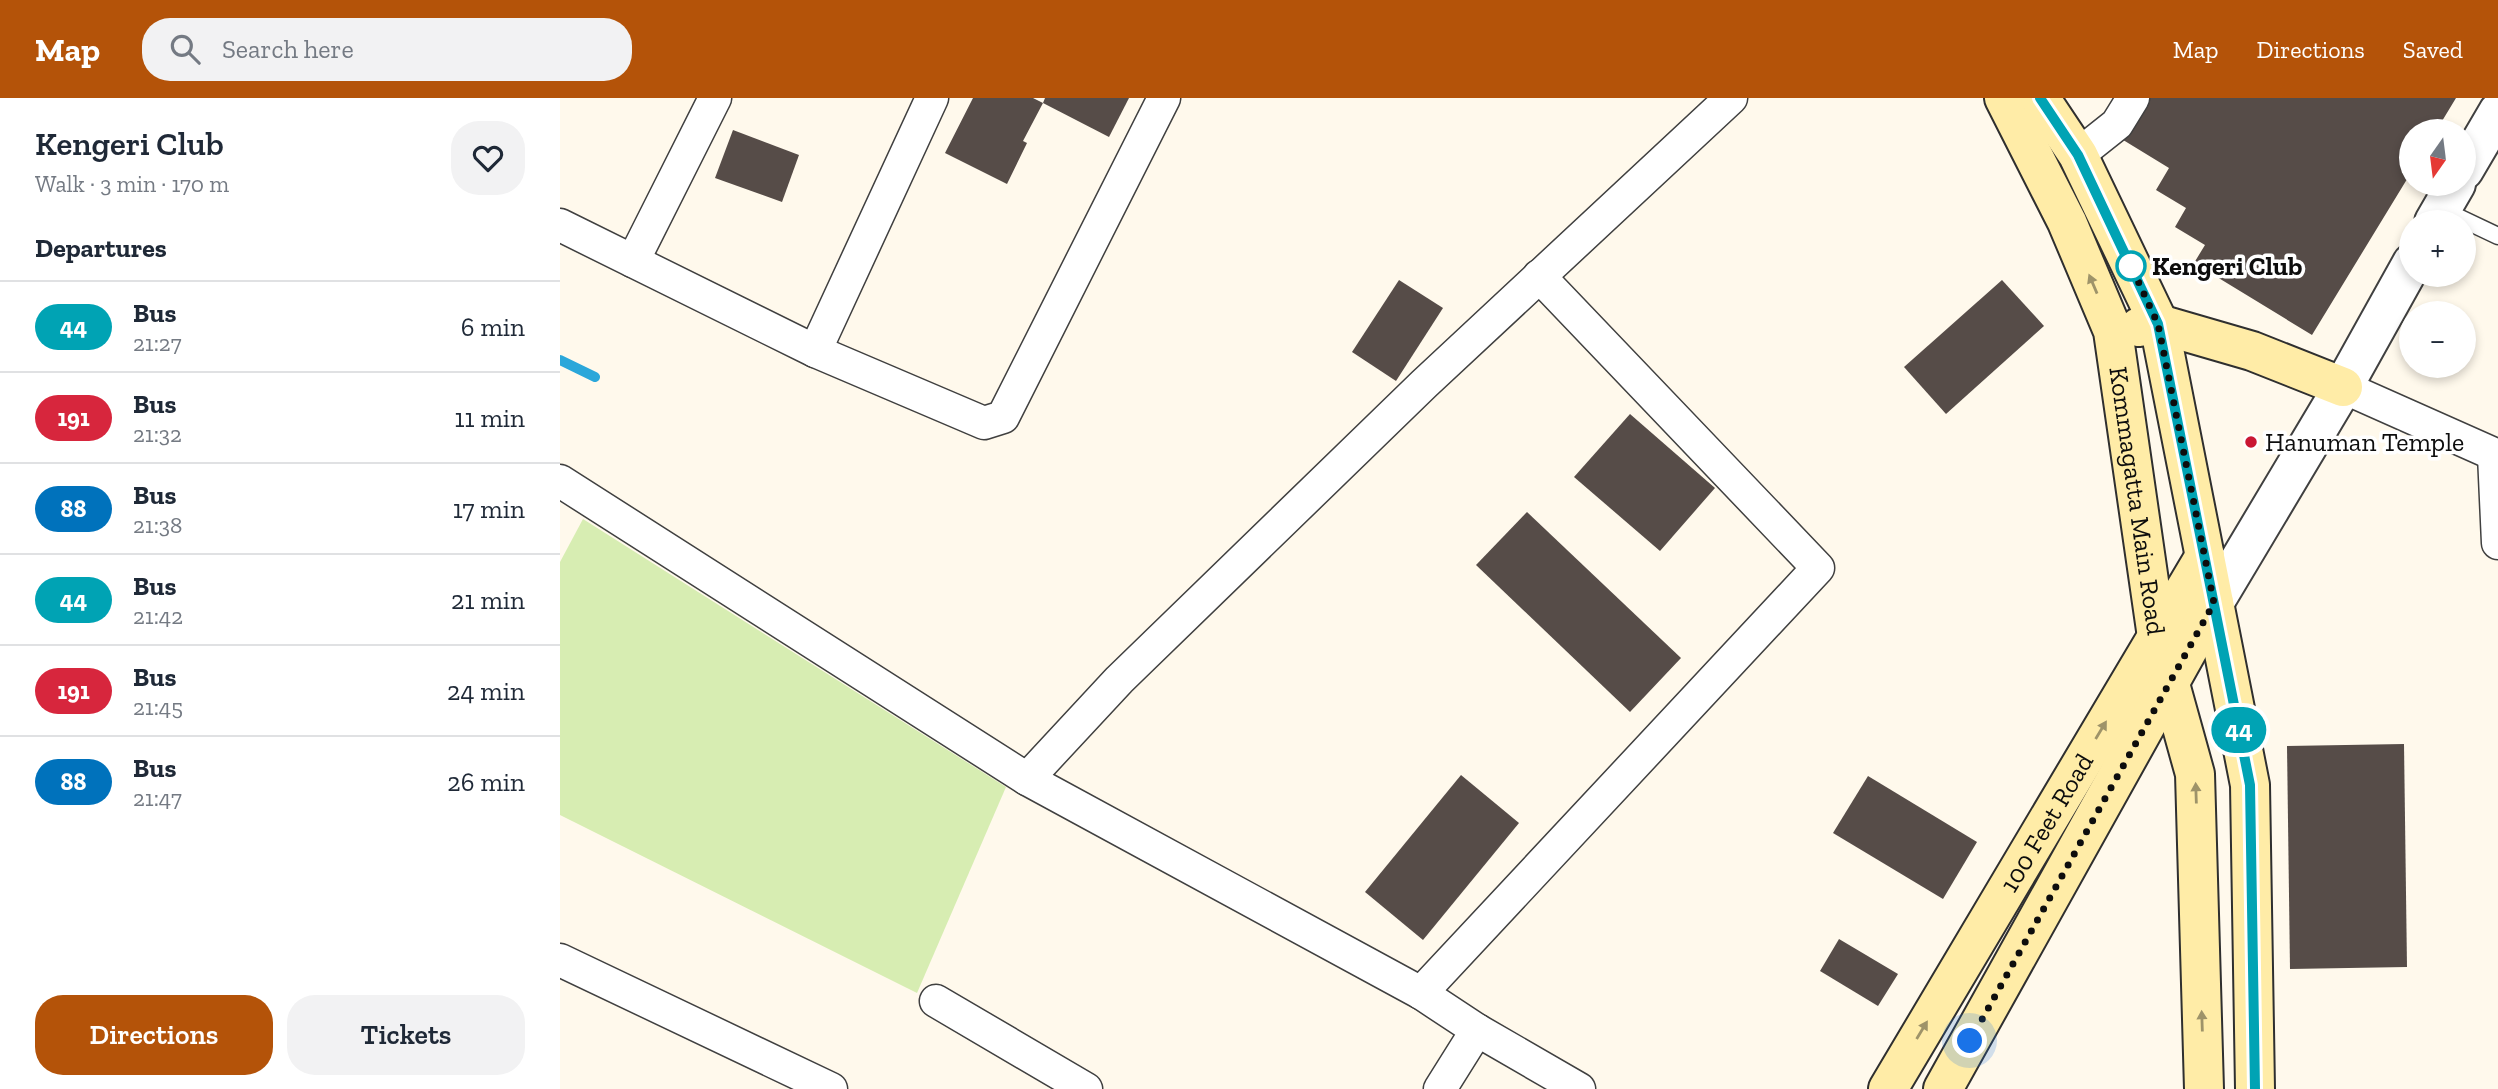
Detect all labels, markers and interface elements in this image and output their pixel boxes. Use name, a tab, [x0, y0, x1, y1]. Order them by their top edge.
search box	[142, 18, 632, 81]
text: Map	[35, 30, 100, 69]
icon: search	[166, 30, 204, 68]
text: Search here	[222, 33, 354, 65]
text: Map	[2173, 35, 2219, 64]
text: Directions	[2257, 35, 2365, 64]
text: Saved	[2403, 35, 2463, 64]
north arrow	[2399, 119, 2476, 196]
map controls	[2399, 119, 2476, 378]
button: heart	[451, 121, 525, 195]
text: Kengeri Club	[35, 124, 224, 163]
text: Walk · 3 min · 170 m	[35, 170, 229, 198]
button: +	[2399, 210, 2476, 287]
text: Departures	[35, 232, 167, 264]
place label: Kengeri Club	[2152, 250, 2302, 282]
marker: Kengeri Club	[2116, 251, 2146, 281]
one-way arrow	[2088, 274, 2099, 295]
text: Bus	[133, 297, 176, 329]
button: −	[2399, 301, 2476, 378]
text: 6 min	[461, 311, 525, 343]
text: 44	[60, 312, 87, 341]
text: 21:27	[133, 329, 182, 357]
street label: Kommagatta Main Road	[2102, 365, 2173, 637]
text: Bus	[133, 388, 176, 420]
text: 11 min	[454, 402, 525, 434]
text: 191	[57, 403, 90, 432]
text: 21:32	[133, 420, 182, 448]
place label: Hanuman Temple	[2265, 426, 2464, 458]
marker: Hanuman Temple	[2243, 434, 2259, 450]
text: Bus	[133, 479, 176, 511]
text: 17 min	[453, 493, 525, 525]
text: 88	[61, 494, 86, 523]
text: 21:38	[133, 511, 182, 539]
text: Bus	[133, 570, 176, 602]
text: 21 min	[451, 584, 525, 616]
text: 44	[60, 585, 87, 614]
text: 21:42	[133, 602, 183, 630]
text: Bus	[133, 661, 176, 693]
text: 24 min	[447, 675, 525, 707]
text: 191	[57, 676, 90, 705]
text: 21:45	[133, 693, 183, 721]
line badge: 44	[2208, 707, 2270, 753]
text: 44	[2225, 715, 2253, 744]
one-way arrow	[2095, 720, 2108, 739]
street label: 100 Feet Road	[1993, 747, 2100, 898]
text: Bus	[133, 752, 176, 784]
text: 26 min	[447, 766, 525, 798]
text: 88	[61, 767, 86, 796]
one-way arrow	[2190, 782, 2202, 804]
text: 21:47	[133, 784, 182, 812]
button: Directions	[35, 995, 273, 1075]
button: Tickets	[287, 995, 525, 1075]
one-way arrow	[2197, 1010, 2208, 1032]
one-way arrow	[1916, 1021, 1929, 1040]
your location	[1952, 1023, 1987, 1058]

